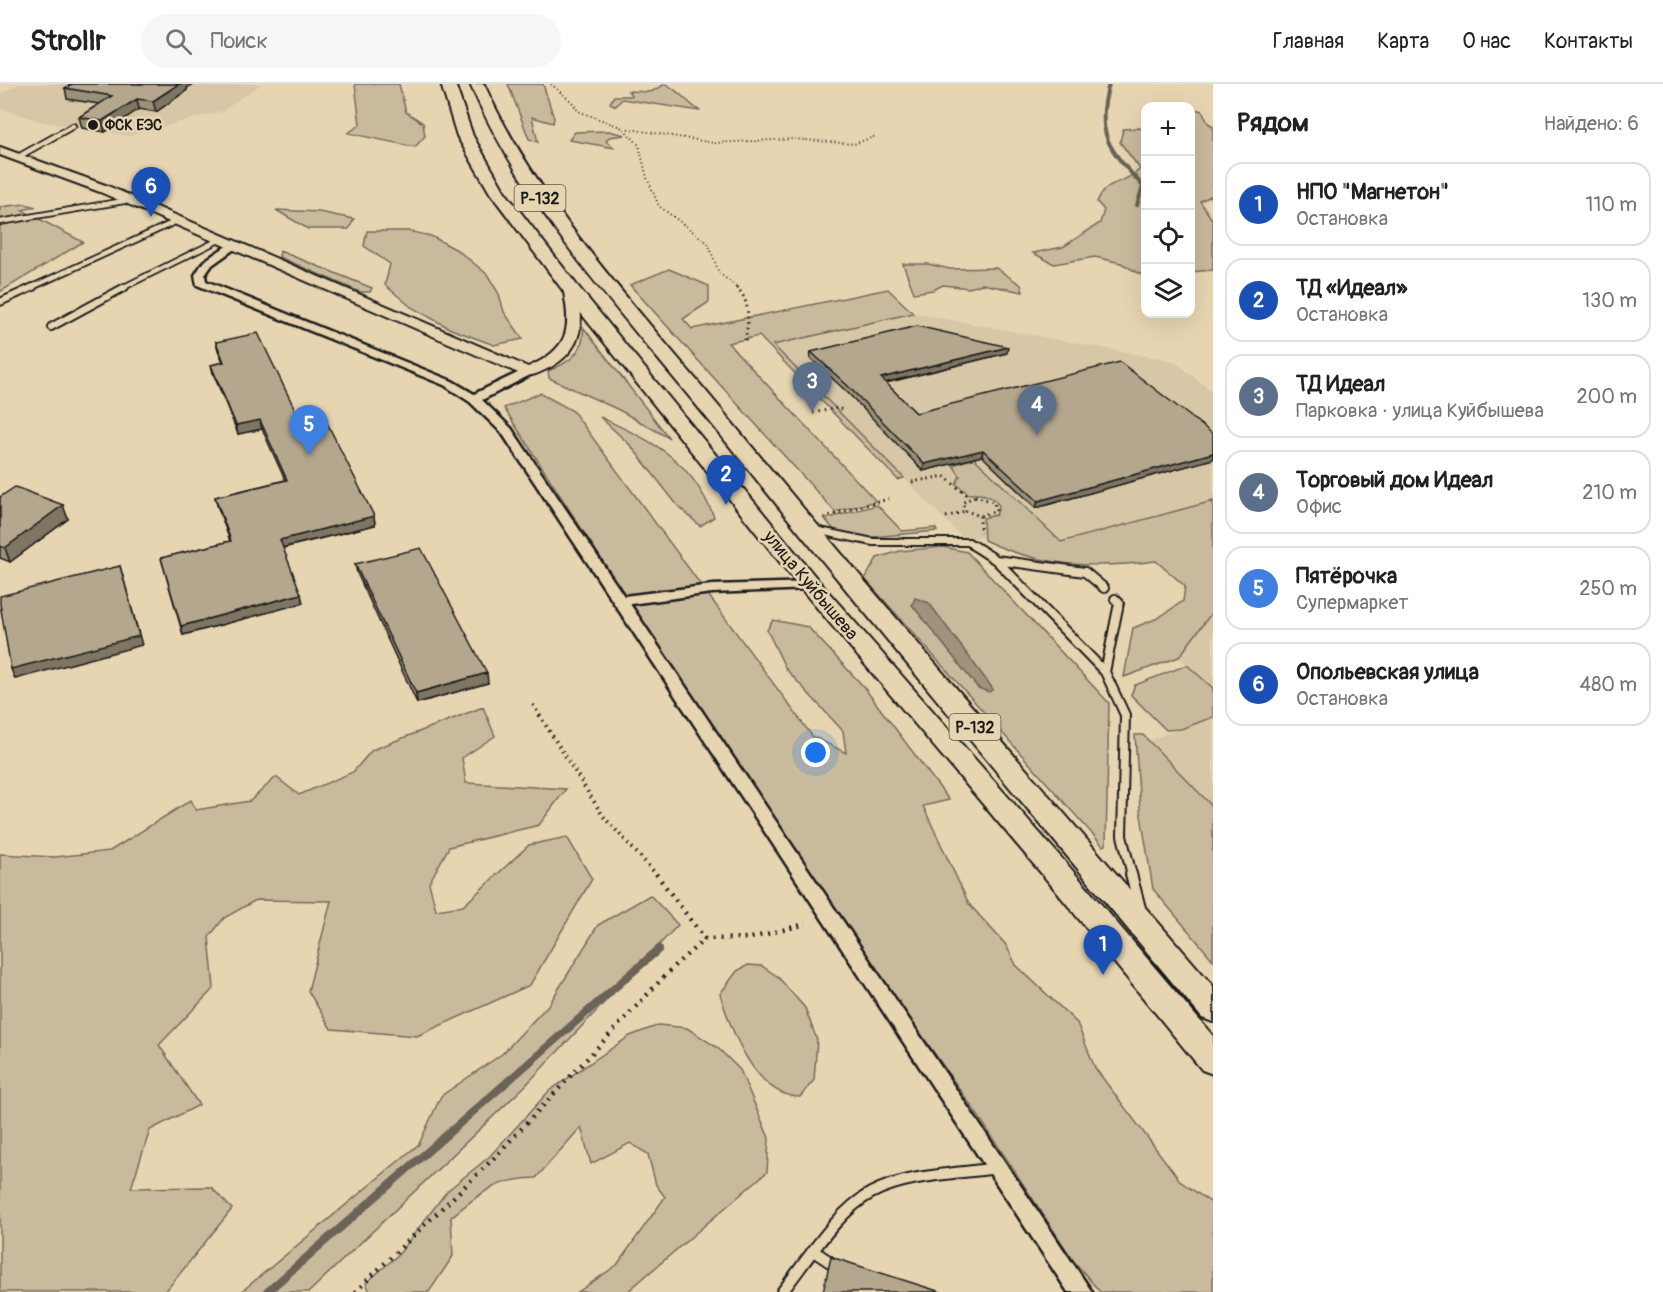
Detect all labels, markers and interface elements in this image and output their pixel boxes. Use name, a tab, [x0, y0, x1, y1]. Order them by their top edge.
search box	[141, 14, 561, 68]
text: Strollr	[30, 24, 105, 59]
icon: search	[162, 25, 195, 58]
text: Поиск	[210, 27, 268, 55]
text: Главная	[1273, 28, 1344, 55]
text: Карта	[1377, 28, 1429, 55]
text: О нас	[1462, 28, 1511, 55]
text: Контакты	[1544, 28, 1633, 55]
map controls	[1141, 102, 1195, 318]
button: +	[1141, 102, 1195, 156]
text: Рядом	[1237, 107, 1309, 139]
text: Найдено: 6	[1544, 111, 1639, 136]
place label: ФСК ЕЭС	[104, 116, 162, 135]
marker: ФСК ЕЭС	[86, 118, 100, 132]
button: −	[1141, 156, 1195, 210]
pin: 6	[132, 168, 170, 217]
text: НПО "Магнетон"	[1296, 178, 1449, 206]
road number: Р-132	[514, 185, 566, 211]
text: 1	[1255, 192, 1262, 217]
text: 110 m	[1586, 192, 1637, 217]
text: Остановка	[1296, 206, 1388, 231]
button: locate	[1141, 210, 1195, 264]
button: layers	[1141, 264, 1195, 318]
text: ТД «Идеал»	[1296, 274, 1407, 302]
text: 2	[1253, 288, 1264, 313]
text: 130 m	[1582, 288, 1637, 313]
text: Остановка	[1296, 302, 1388, 327]
pin: 3	[792, 362, 832, 412]
text: ТД Идеал	[1296, 370, 1385, 398]
text: 3	[1253, 384, 1264, 409]
text: 200 m	[1576, 384, 1637, 409]
pin: 4	[1018, 386, 1056, 435]
text: Парковка · улица Куйбышева	[1296, 398, 1544, 423]
pin: 5	[290, 406, 328, 455]
pin: 2	[706, 456, 746, 505]
text: Торговый дом Идеал	[1296, 466, 1493, 494]
text: 4	[1253, 480, 1264, 505]
text: 210 m	[1582, 480, 1637, 505]
text: Офис	[1296, 494, 1342, 519]
street label: улица Куйбышева	[757, 525, 863, 645]
text: Пятёрочка	[1296, 562, 1397, 590]
text: 5	[1253, 576, 1264, 601]
text: 250 m	[1579, 576, 1637, 601]
text: Супермаркет	[1296, 590, 1408, 615]
text: Опольевская улица	[1296, 658, 1479, 686]
text: 6	[1253, 672, 1264, 697]
text: 480 m	[1580, 672, 1637, 697]
text: Остановка	[1296, 686, 1388, 711]
road number: Р-132	[950, 714, 1000, 740]
your location	[801, 738, 830, 767]
pin: 1	[1084, 926, 1122, 975]

